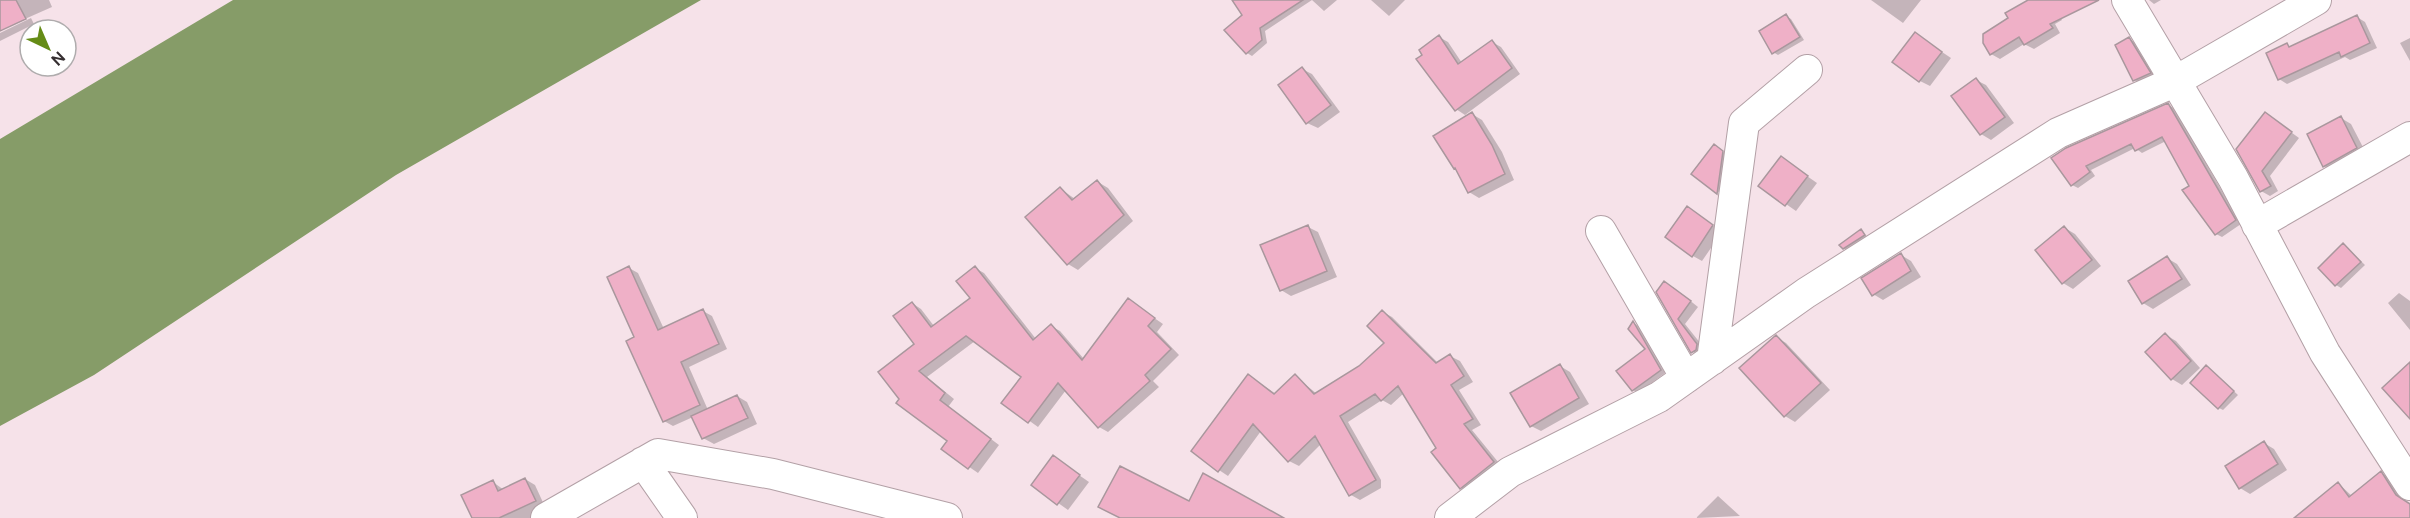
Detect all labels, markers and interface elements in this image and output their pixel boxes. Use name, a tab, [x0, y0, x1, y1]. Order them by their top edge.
north arrow	[18, 18, 78, 78]
text: N	[47, 47, 70, 70]

